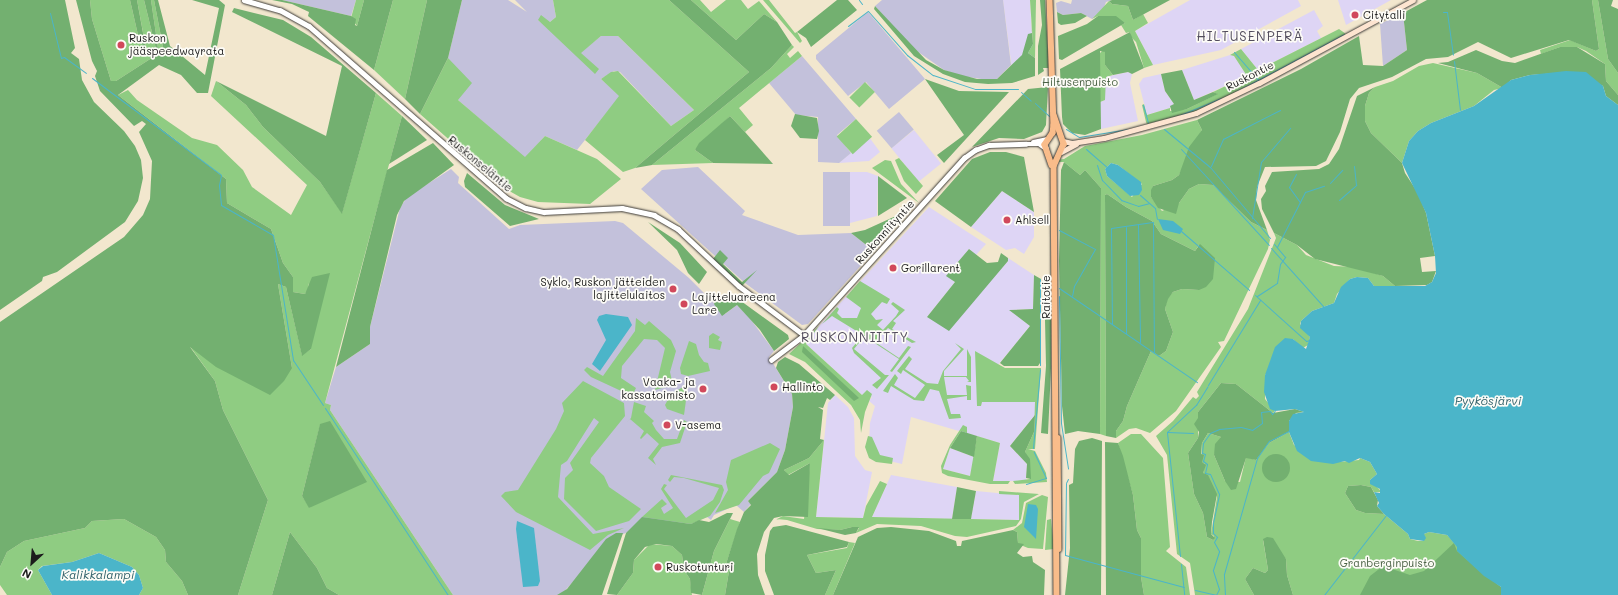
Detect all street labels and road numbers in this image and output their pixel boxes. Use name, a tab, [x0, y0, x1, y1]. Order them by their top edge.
street label: Ruskontie	[1224, 58, 1276, 94]
street label: Ruskonseläntie	[445, 133, 515, 195]
street label: Ruskonniityntie	[853, 197, 917, 267]
street label: Raitotie	[1039, 275, 1053, 319]

